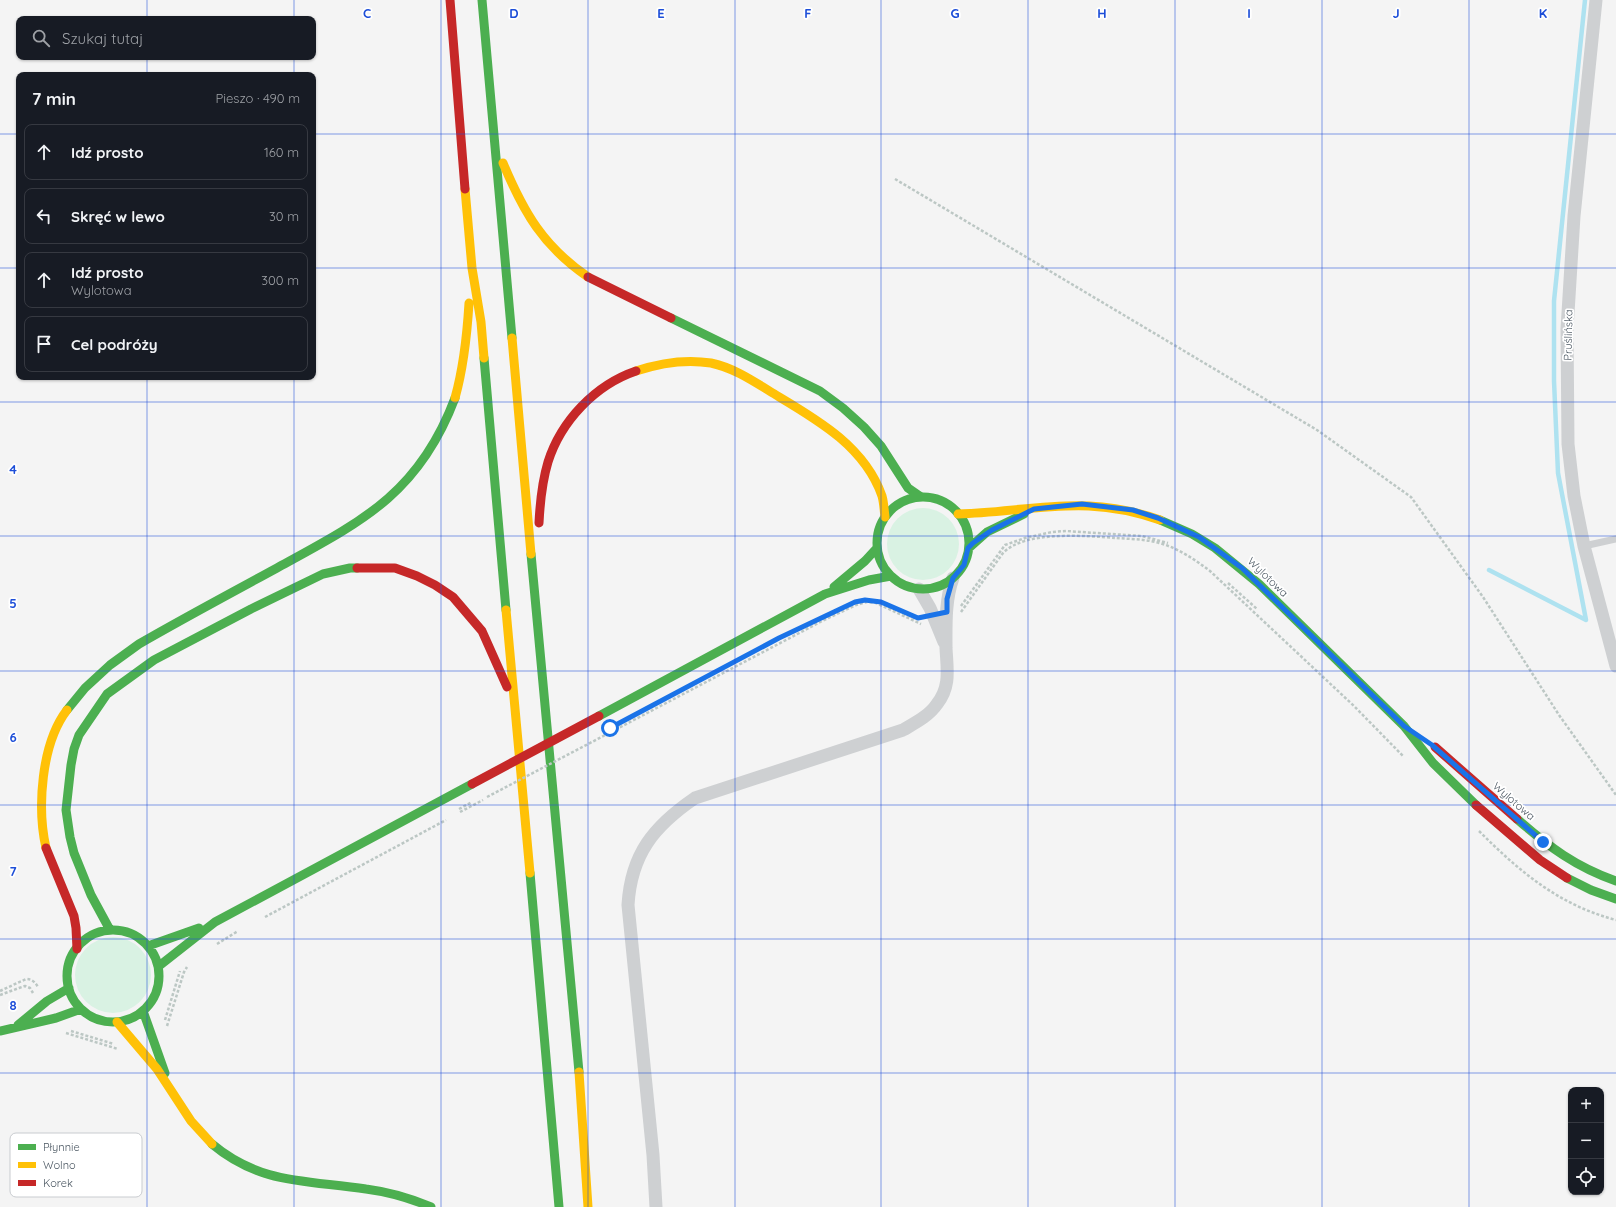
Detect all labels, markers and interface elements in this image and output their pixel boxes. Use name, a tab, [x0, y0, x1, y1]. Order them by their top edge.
text: C	[363, 5, 371, 21]
text: D	[509, 5, 519, 21]
text: E	[657, 5, 665, 21]
text: F	[804, 5, 812, 21]
text: G	[950, 5, 960, 21]
text: H	[1097, 5, 1107, 21]
text: I	[1247, 5, 1251, 21]
text: J	[1392, 5, 1400, 21]
text: K	[1539, 5, 1548, 21]
search box	[16, 16, 316, 60]
icon: search	[30, 27, 52, 49]
text: Szukaj tutaj	[62, 29, 143, 48]
text: 7 min	[32, 88, 76, 109]
text: Pieszo · 490 m	[215, 90, 300, 106]
icon: ahead	[33, 141, 55, 163]
text: Idź prosto	[71, 143, 144, 162]
text: 160 m	[264, 144, 299, 160]
icon: left	[33, 205, 55, 227]
text: Skręć w lewo	[71, 207, 165, 226]
text: 30 m	[269, 208, 299, 224]
text: Idź prosto	[71, 263, 144, 282]
icon: ahead	[33, 269, 55, 291]
text: 300 m	[261, 272, 299, 288]
text: Wylotowa	[71, 282, 132, 298]
street label: Pruślińska	[1561, 309, 1575, 361]
icon: arrive	[33, 333, 55, 355]
text: Cel podróży	[71, 335, 158, 354]
text: 4	[9, 461, 17, 477]
street label: Wylotowa	[1245, 554, 1291, 600]
text: 5	[9, 595, 17, 611]
route start	[601, 719, 619, 737]
text: 6	[9, 729, 17, 745]
street label: Wylotowa	[1490, 779, 1538, 823]
route end	[1534, 833, 1552, 851]
text: 7	[9, 863, 17, 879]
text: 8	[9, 997, 17, 1013]
map controls	[1568, 1087, 1604, 1195]
button: +	[1568, 1087, 1604, 1123]
button: −	[1568, 1123, 1604, 1159]
legend	[10, 1133, 142, 1197]
text: Płynnie	[43, 1140, 80, 1154]
text: Wolno	[43, 1158, 76, 1172]
button: locate	[1568, 1159, 1604, 1195]
text: Korek	[43, 1176, 73, 1190]

